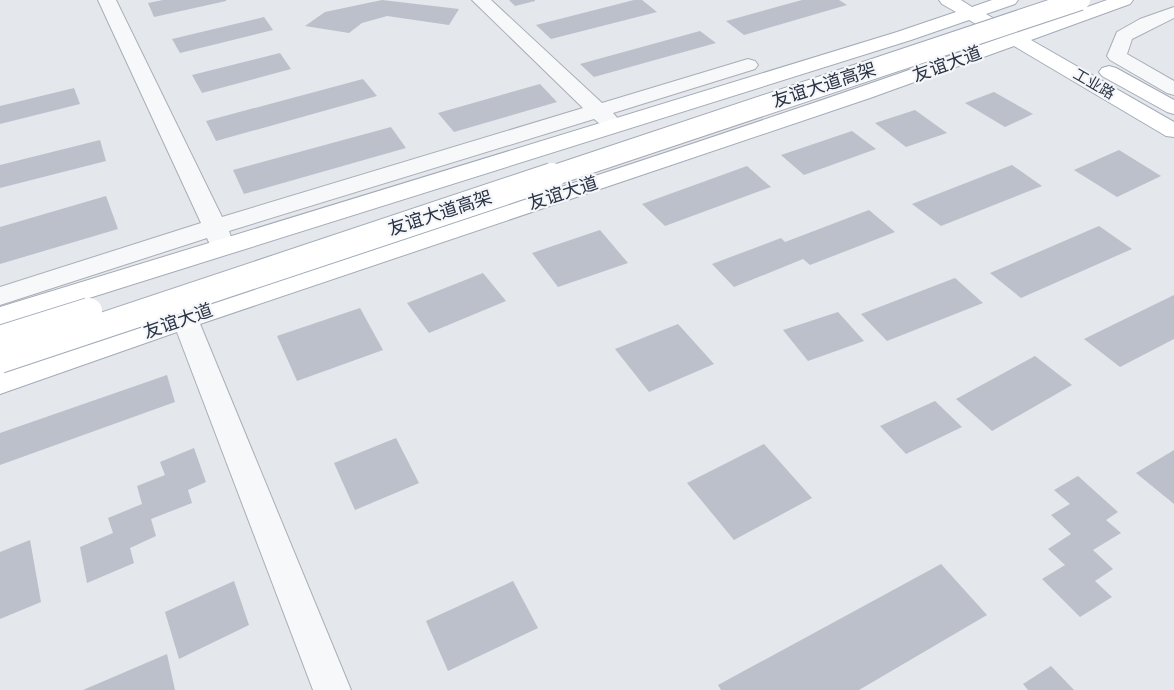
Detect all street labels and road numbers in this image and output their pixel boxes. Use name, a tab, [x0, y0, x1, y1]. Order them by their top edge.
street label: 友谊大道	[909, 41, 984, 86]
street label: 友谊大道高架	[769, 58, 878, 111]
street label: 工业路	[1070, 65, 1118, 103]
street label: 友谊大道	[525, 171, 600, 214]
street label: 友谊大道高架	[385, 186, 494, 239]
street label: 友谊大道	[140, 299, 215, 342]

